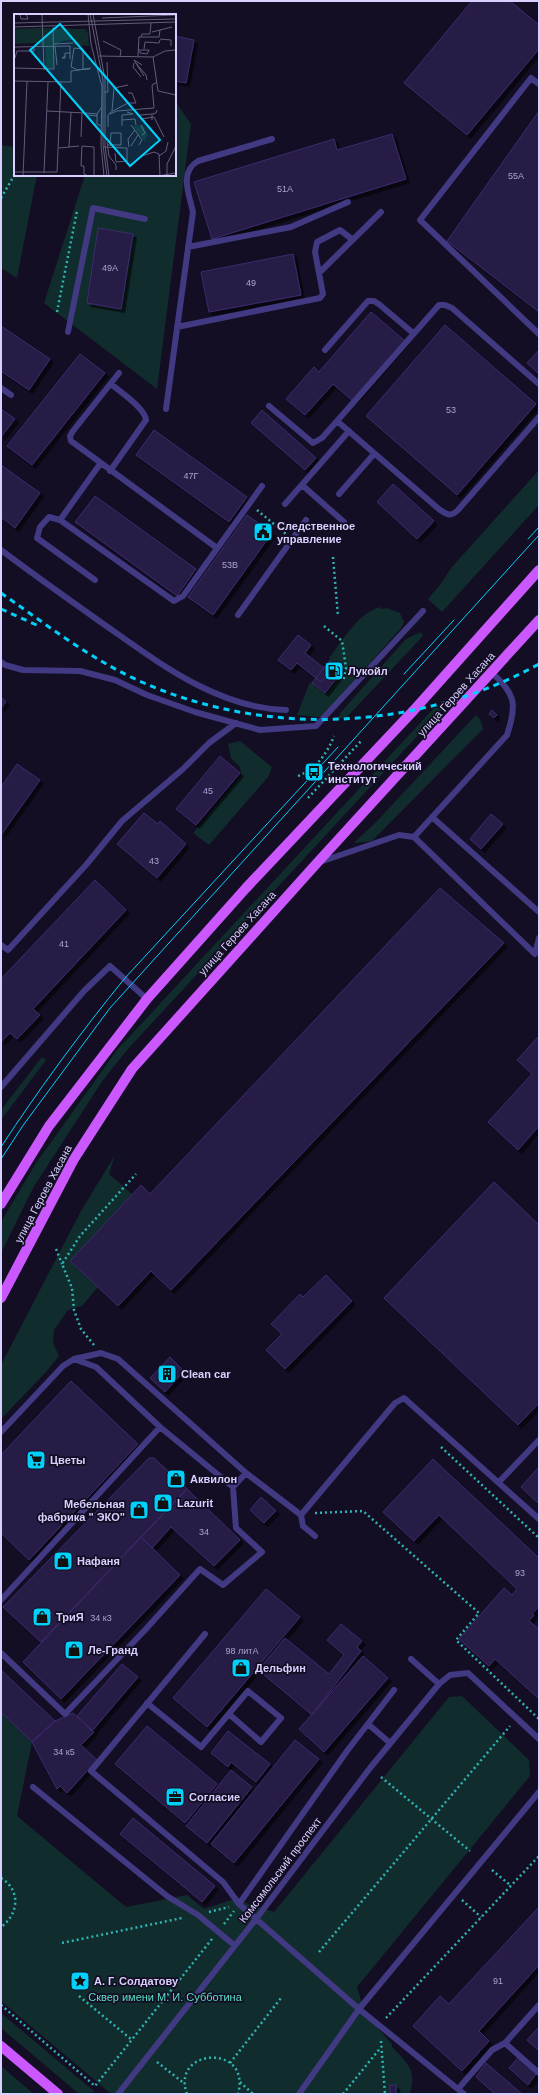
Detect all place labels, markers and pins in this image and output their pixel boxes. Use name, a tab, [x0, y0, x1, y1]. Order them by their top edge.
place label: Следственное управление	[277, 520, 355, 545]
public building icon: Следственное управление	[252, 521, 274, 543]
fuel station icon: Лукойл	[323, 660, 345, 682]
place label: Лукойл	[348, 665, 388, 677]
place label: Технологический институт	[328, 760, 422, 785]
bus stop icon: Технологический институт	[303, 761, 325, 783]
building icon: Clean car	[156, 1363, 178, 1385]
place label: Clean car	[181, 1368, 231, 1380]
supermarket icon: Цветы	[25, 1449, 47, 1471]
place label: Цветы	[50, 1454, 85, 1466]
shop icon: Аквилон	[165, 1468, 187, 1490]
place label: Аквилон	[190, 1473, 237, 1485]
shop icon: Lazurit	[152, 1492, 174, 1514]
place label: Lazurit	[177, 1497, 213, 1509]
place label: Мебельная фабрика " ЭКО"	[38, 1498, 125, 1523]
shop icon: Мебельная фабрика " ЭКО"	[128, 1499, 150, 1521]
shop icon: Нафаня	[52, 1550, 74, 1572]
place label: Нафаня	[77, 1555, 120, 1567]
shop icon: ТриЯ	[31, 1606, 53, 1628]
place label: ТриЯ	[56, 1611, 84, 1623]
shop icon: Ле-Гранд	[63, 1639, 85, 1661]
place label: Ле-Гранд	[88, 1644, 138, 1656]
shop icon: Дельфин	[230, 1657, 252, 1679]
place label: Дельфин	[255, 1662, 306, 1674]
office icon: Согласие	[164, 1786, 186, 1808]
place label: Согласие	[189, 1791, 240, 1803]
place icon: А. Г. Солдатову	[69, 1970, 91, 1992]
place label: А. Г. Солдатову	[94, 1975, 179, 1987]

